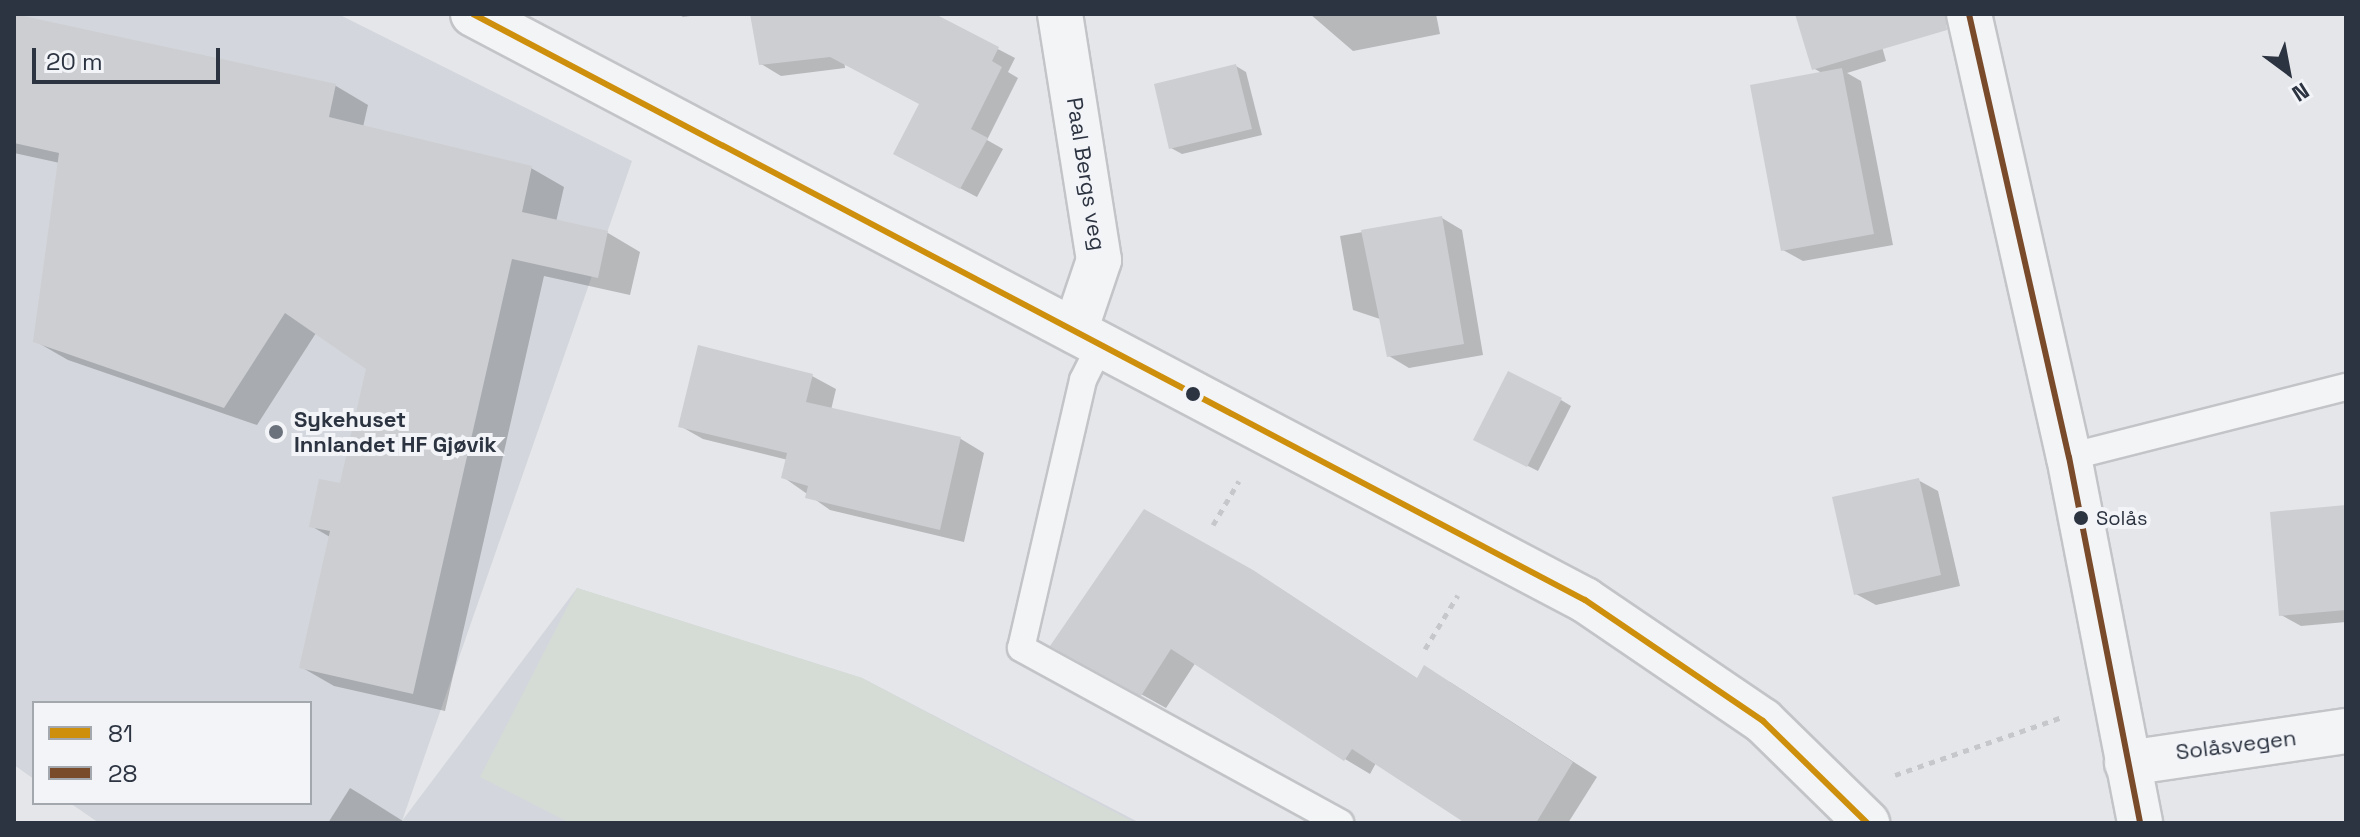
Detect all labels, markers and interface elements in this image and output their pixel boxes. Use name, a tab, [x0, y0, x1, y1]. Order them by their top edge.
scale bar	[36, 32, 224, 82]
north arrow	[2248, 32, 2328, 112]
text: 20 m	[46, 46, 103, 77]
text: N	[2287, 77, 2314, 108]
street label: Paal Bergs veg	[1061, 96, 1111, 252]
unlabelled marker	[1185, 386, 1201, 402]
place label: Sykehuset Innlandet HF Gjøvik	[294, 406, 497, 458]
marker: Sykehuset Innlandet HF Gjøvik	[265, 421, 287, 443]
place label: Solås	[2096, 506, 2147, 530]
marker: Solås	[2073, 510, 2089, 526]
legend	[32, 701, 312, 805]
text: 81	[108, 718, 133, 749]
street label: Solåsvegen	[2174, 725, 2298, 765]
text: 28	[108, 758, 137, 789]

